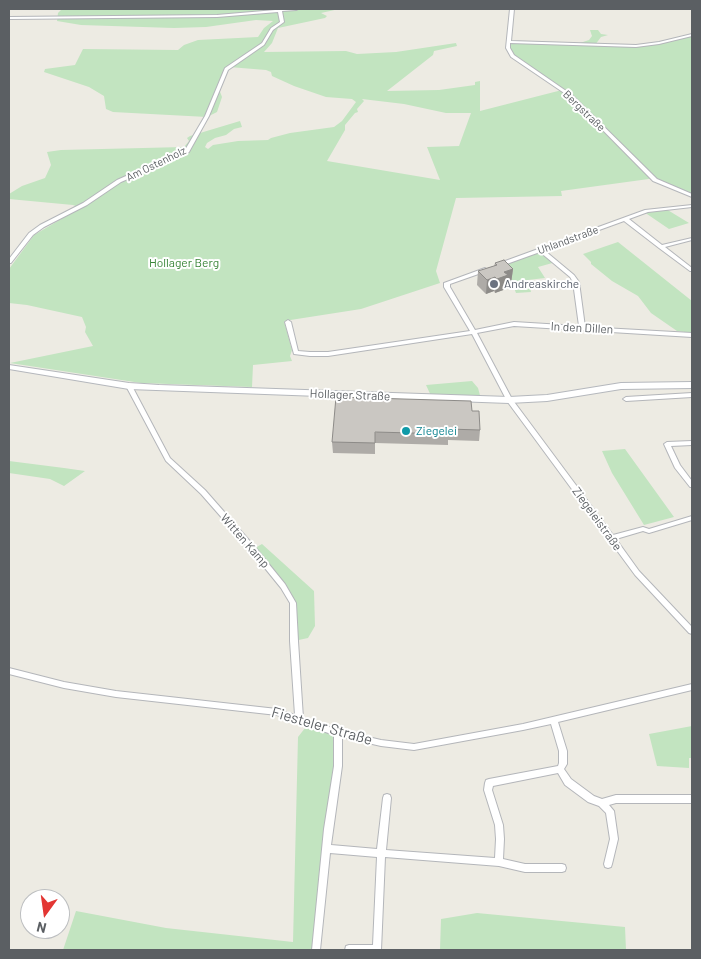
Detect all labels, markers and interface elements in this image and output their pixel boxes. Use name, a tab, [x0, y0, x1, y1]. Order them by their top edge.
street label: Bergstraße	[560, 88, 608, 134]
street label: Am Ostenholz	[124, 144, 188, 184]
street label: Uhlandstraße	[536, 223, 600, 257]
park label: Hollager Berg	[149, 256, 219, 270]
place label: Andreaskirche	[504, 277, 579, 291]
marker: Andreaskirche	[488, 278, 500, 290]
street label: In den Dillen	[550, 319, 614, 337]
street label: Hollager Straße	[309, 386, 391, 404]
place label: Ziegelei	[416, 424, 457, 438]
marker: Ziegelei	[400, 425, 412, 437]
street label: Ziegeleistraße	[569, 485, 625, 553]
street label: Witten Kamp	[217, 511, 273, 571]
street label: Fiesteler Straße	[269, 703, 375, 749]
north arrow	[20, 889, 70, 939]
text: N	[35, 919, 48, 937]

